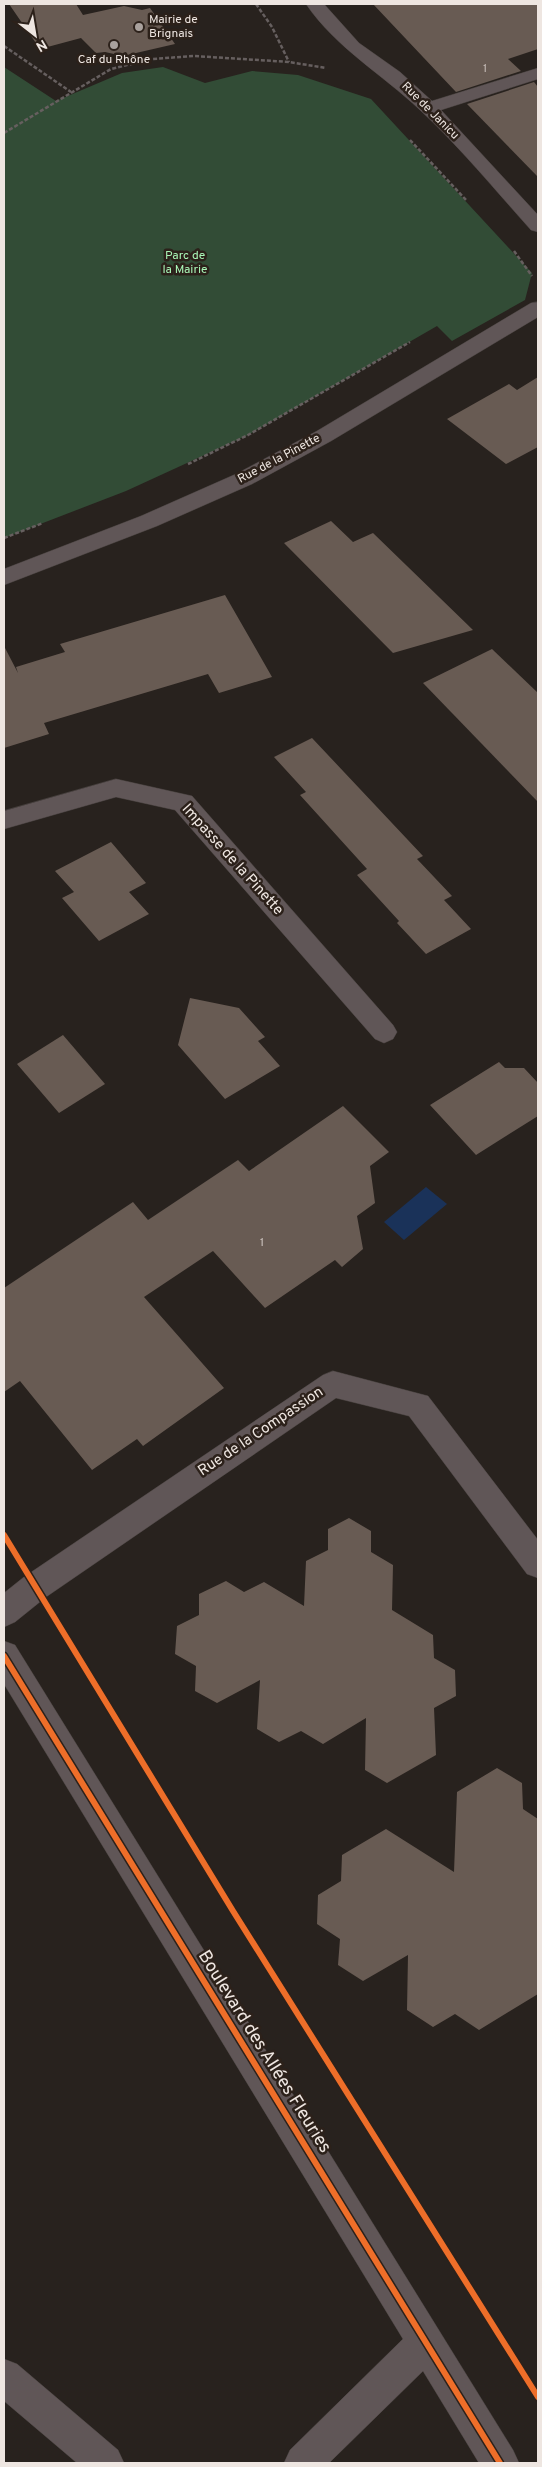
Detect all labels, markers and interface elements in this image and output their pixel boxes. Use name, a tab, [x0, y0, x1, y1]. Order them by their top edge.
north arrow	[10, 10, 60, 60]
place label: Mairie de Brignais	[149, 12, 198, 42]
marker: Mairie de Brignais	[133, 21, 145, 33]
text: N	[32, 35, 50, 55]
marker: Caf du Rhône	[108, 39, 120, 51]
place label: Caf du Rhône	[78, 52, 150, 68]
house number: 1	[483, 62, 487, 76]
street label: Rue de Janicu	[398, 79, 462, 143]
park label: Parc de la Mairie	[162, 248, 208, 278]
street label: Rue de la Pinette	[235, 431, 323, 487]
street label: Impasse de la Pinette	[177, 800, 287, 920]
house number: 1	[260, 1235, 264, 1251]
street label: Rue de la Compassion	[195, 1383, 327, 1481]
street label: Boulevard des Allées Fleuries	[192, 1946, 336, 2158]

